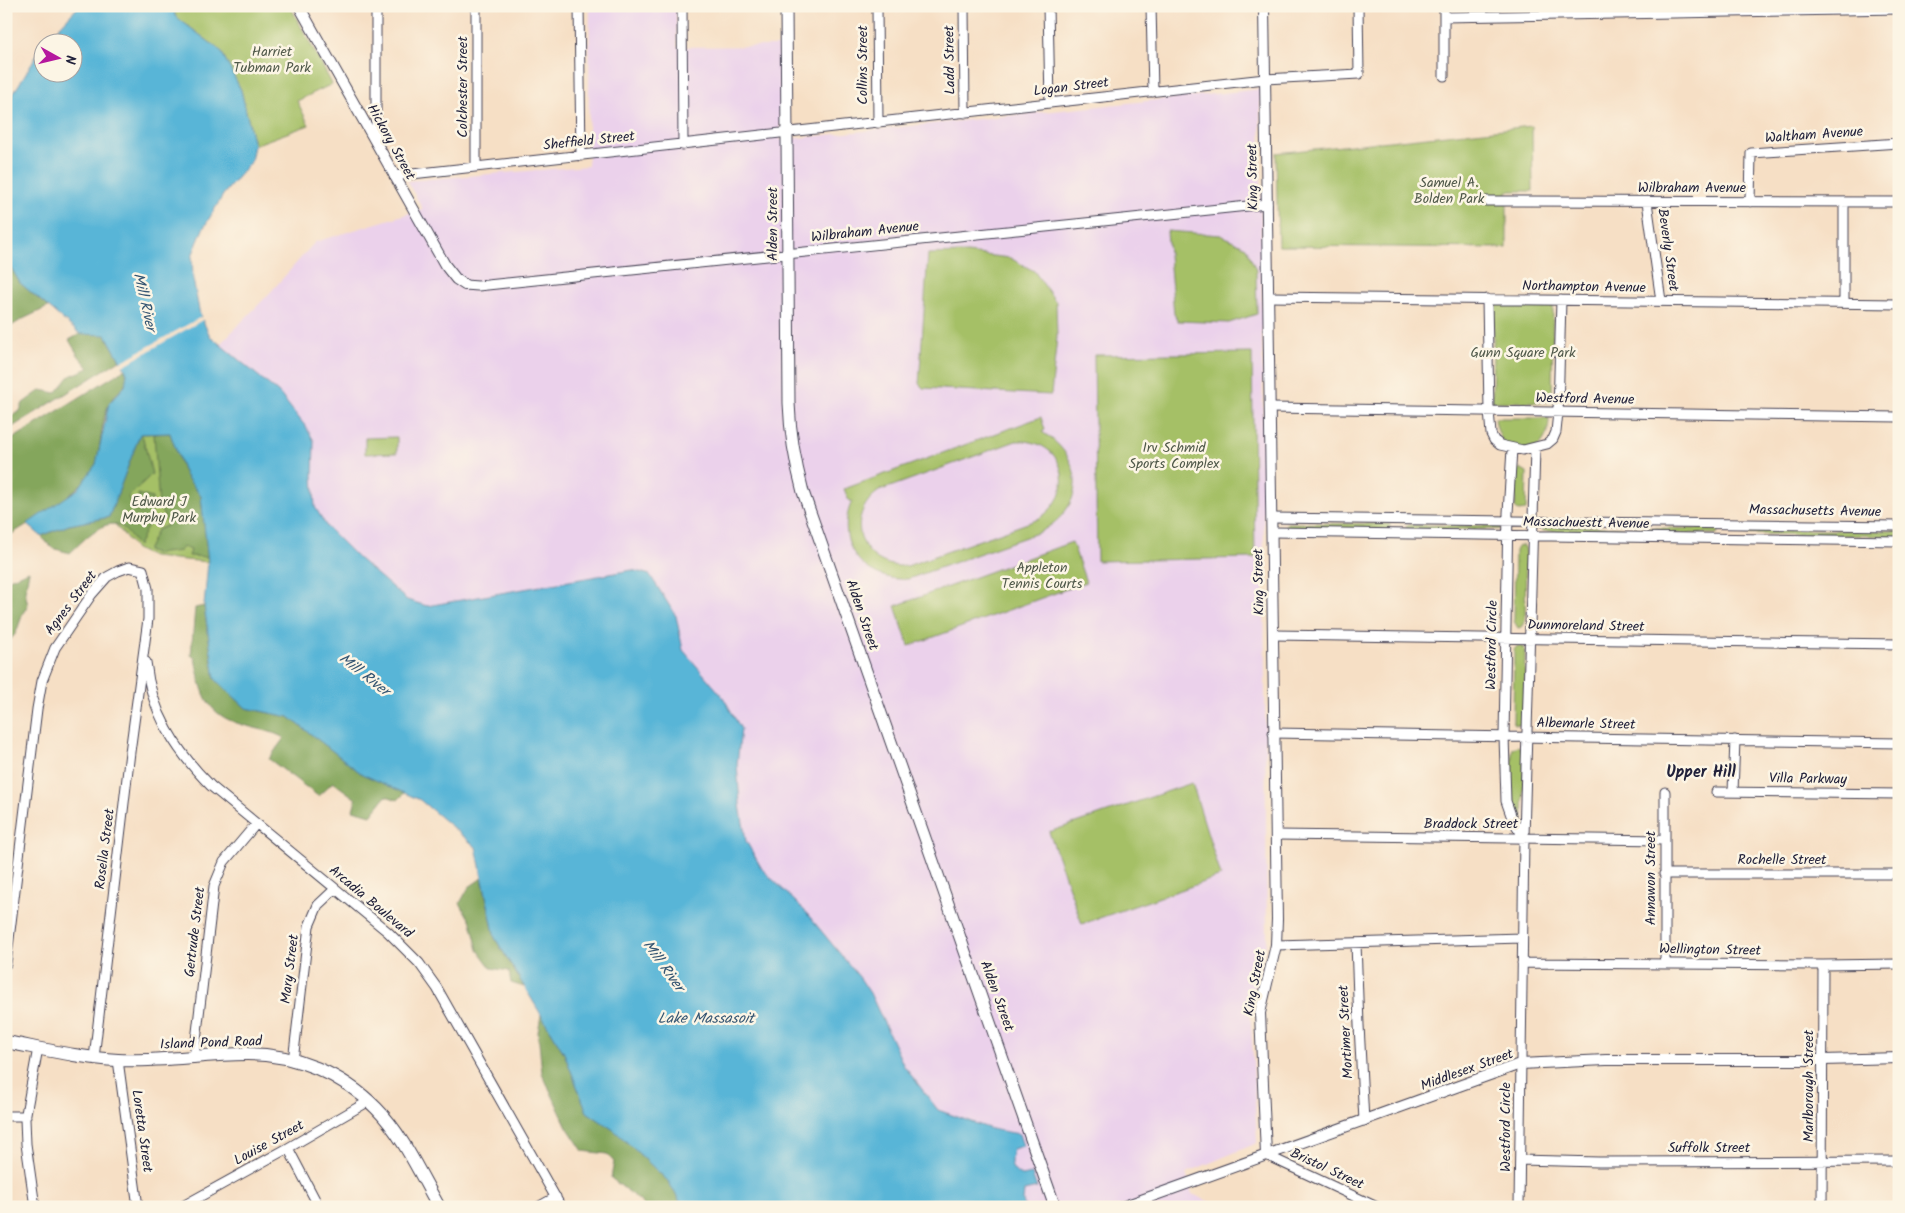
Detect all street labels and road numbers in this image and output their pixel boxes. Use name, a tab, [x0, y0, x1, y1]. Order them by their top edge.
street label: Collins Street	[852, 25, 874, 105]
street label: Ladd Street	[938, 25, 962, 95]
street label: Colchester Street	[452, 36, 474, 138]
street label: Logan Street	[1032, 71, 1111, 103]
street label: Hickory Street	[361, 100, 421, 185]
street label: Waltham Avenue	[1764, 121, 1865, 149]
street label: Sheffield Street	[542, 125, 636, 157]
street label: King Street	[1241, 143, 1265, 211]
street label: Wilbraham Avenue	[1638, 177, 1747, 199]
street label: Alden Street	[762, 187, 784, 261]
street label: Beverly Street	[1651, 207, 1685, 293]
street label: Wilbraham Avenue	[810, 215, 921, 249]
street label: Northampton Avenue	[1522, 275, 1647, 299]
street label: Westford Avenue	[1535, 387, 1635, 411]
street label: Massachusetts Avenue	[1749, 499, 1882, 523]
street label: Massachuestt Avenue	[1523, 511, 1650, 535]
street label: King Street	[1247, 548, 1271, 616]
street label: Agnes Street	[39, 566, 103, 640]
street label: Alden Street	[840, 577, 885, 654]
street label: Westford Circle	[1480, 599, 1504, 690]
street label: Dunmoreland Street	[1527, 614, 1645, 638]
street label: Albemarle Street	[1536, 712, 1636, 736]
street label: Villa Parkway	[1769, 767, 1847, 791]
street label: Rosella Street	[89, 807, 121, 891]
street label: Braddock Street	[1424, 813, 1519, 835]
street label: Annawon Street	[1640, 830, 1662, 925]
street label: Rochelle Street	[1738, 849, 1827, 871]
street label: Arcadia Boulevard	[324, 860, 419, 945]
street label: Gertrude Street	[179, 885, 212, 978]
street label: Mary Street	[275, 932, 305, 1005]
street label: Wellington Street	[1659, 938, 1762, 962]
street label: King Street	[1238, 948, 1272, 1018]
street label: Alden Street	[974, 958, 1020, 1035]
street label: Mortimer Street	[1333, 984, 1359, 1079]
street label: Marlborough Street	[1798, 1029, 1820, 1142]
street label: Island Pond Road	[159, 1030, 264, 1056]
street label: Middlesex Street	[1417, 1043, 1517, 1097]
street label: Westford Circle	[1495, 1081, 1517, 1172]
street label: Loretta Street	[125, 1088, 159, 1174]
street label: Louise Street	[230, 1114, 309, 1171]
street label: Suffolk Street	[1668, 1137, 1751, 1159]
street label: Bristol Street	[1286, 1142, 1368, 1196]

